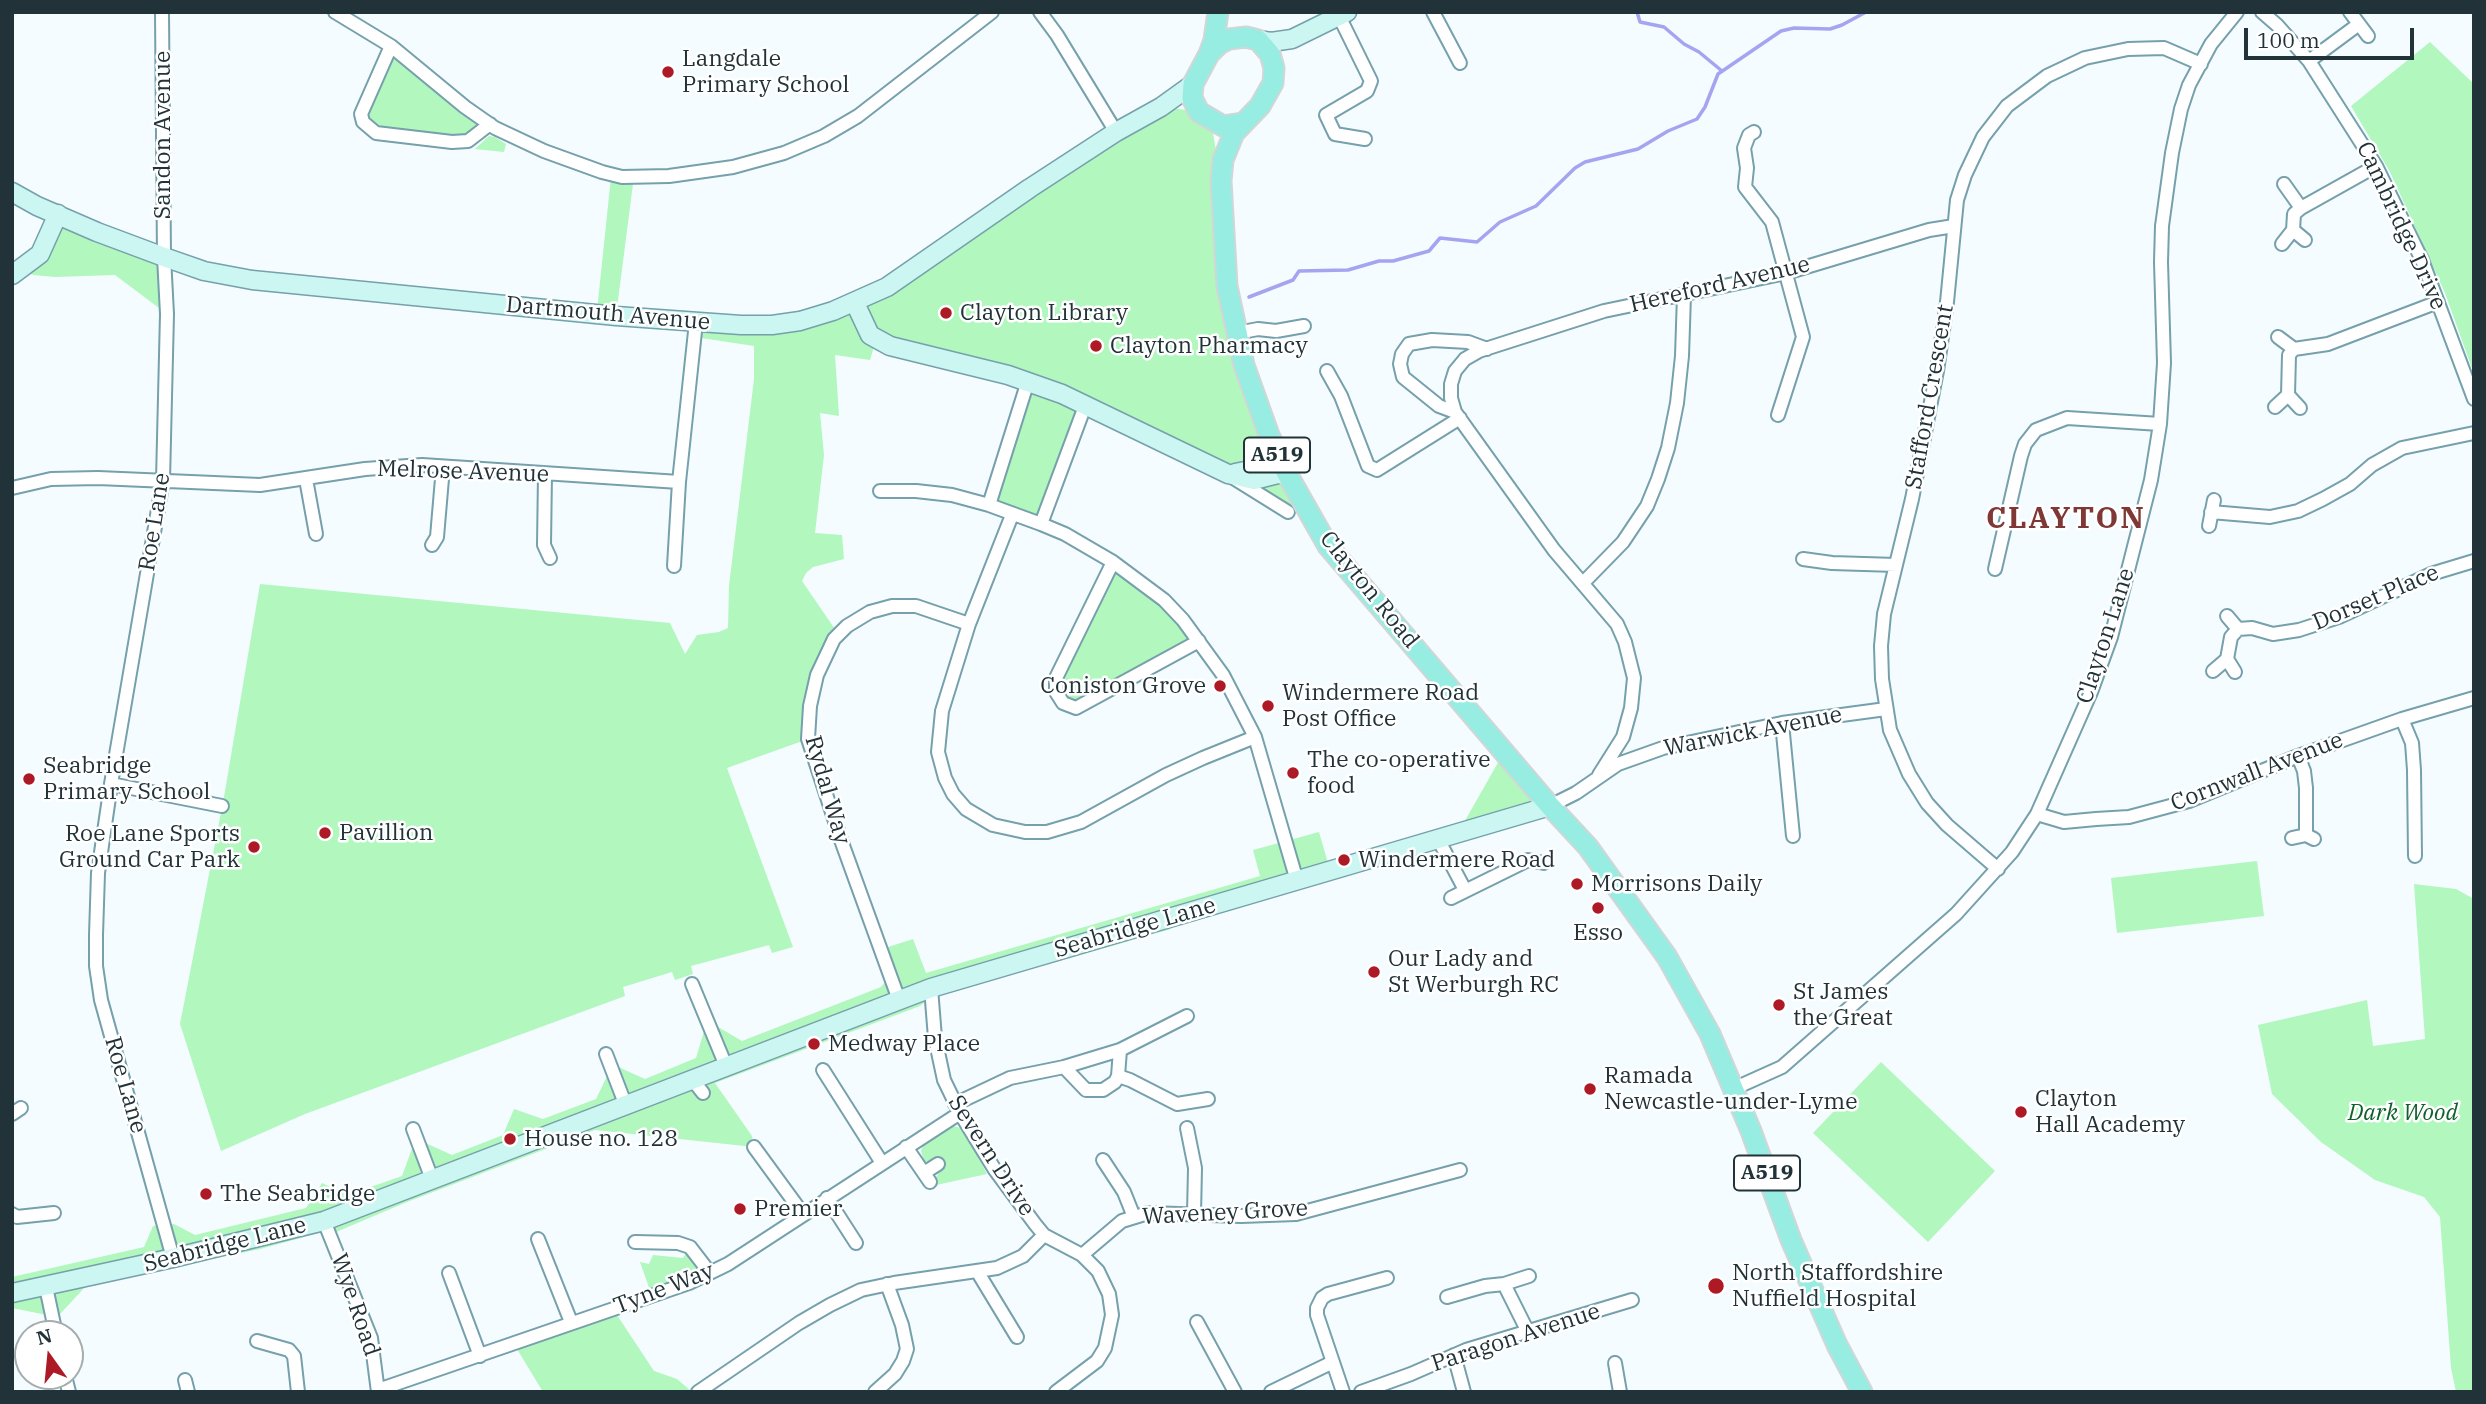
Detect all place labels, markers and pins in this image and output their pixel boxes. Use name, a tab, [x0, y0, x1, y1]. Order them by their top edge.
place label: Langdale Primary School	[682, 45, 849, 99]
marker: Langdale Primary School	[660, 64, 676, 80]
place label: Clayton Library	[960, 299, 1128, 327]
marker: Clayton Library	[938, 305, 954, 321]
place label: Clayton Pharmacy	[1110, 332, 1308, 360]
marker: Clayton Pharmacy	[1088, 338, 1104, 354]
place label: Coniston Grove	[1040, 672, 1206, 700]
marker: Coniston Grove	[1212, 678, 1228, 694]
place label: Windermere Road Post Office	[1282, 679, 1479, 733]
marker: Windermere Road Post Office	[1260, 698, 1276, 714]
place label: The co-operative food	[1307, 746, 1490, 800]
place label: Seabridge Primary School	[43, 752, 210, 806]
marker: The co-operative food	[1285, 765, 1301, 781]
marker: Seabridge Primary School	[21, 771, 37, 787]
place label: Pavillion	[339, 819, 434, 847]
place label: Roe Lane Sports Ground Car Park	[59, 820, 240, 874]
marker: Pavillion	[317, 825, 333, 841]
marker: Roe Lane Sports Ground Car Park	[246, 839, 262, 855]
place label: Windermere Road	[1358, 846, 1555, 874]
marker: Windermere Road	[1336, 852, 1352, 868]
place label: Morrisons Daily	[1591, 870, 1762, 898]
marker: Morrisons Daily	[1569, 876, 1585, 892]
marker: Esso	[1590, 900, 1606, 916]
place label: Esso	[1573, 919, 1623, 947]
place label: Our Lady and St Werburgh RC	[1388, 945, 1559, 999]
marker: Our Lady and St Werburgh RC	[1366, 964, 1382, 980]
place label: St James the Great	[1793, 978, 1893, 1032]
marker: St James the Great	[1771, 997, 1787, 1013]
place label: Medway Place	[828, 1030, 980, 1058]
marker: Medway Place	[806, 1036, 822, 1052]
place label: Ramada Newcastle-under-Lyme	[1604, 1062, 1858, 1116]
marker: Ramada Newcastle-under-Lyme	[1582, 1081, 1598, 1097]
place label: Clayton Hall Academy	[2035, 1085, 2185, 1139]
marker: Clayton Hall Academy	[2013, 1104, 2029, 1120]
place label: House no. 128	[524, 1125, 678, 1153]
marker: House no. 128	[502, 1131, 518, 1147]
place label: The Seabridge	[220, 1180, 375, 1208]
marker: The Seabridge	[198, 1186, 214, 1202]
place label: Premier	[754, 1195, 842, 1223]
marker: Premier	[732, 1201, 748, 1217]
place label: North Staffordshire Nuffield Hospital	[1732, 1259, 1943, 1313]
marker: North Staffordshire Nuffield Hospital	[1706, 1276, 1726, 1296]

